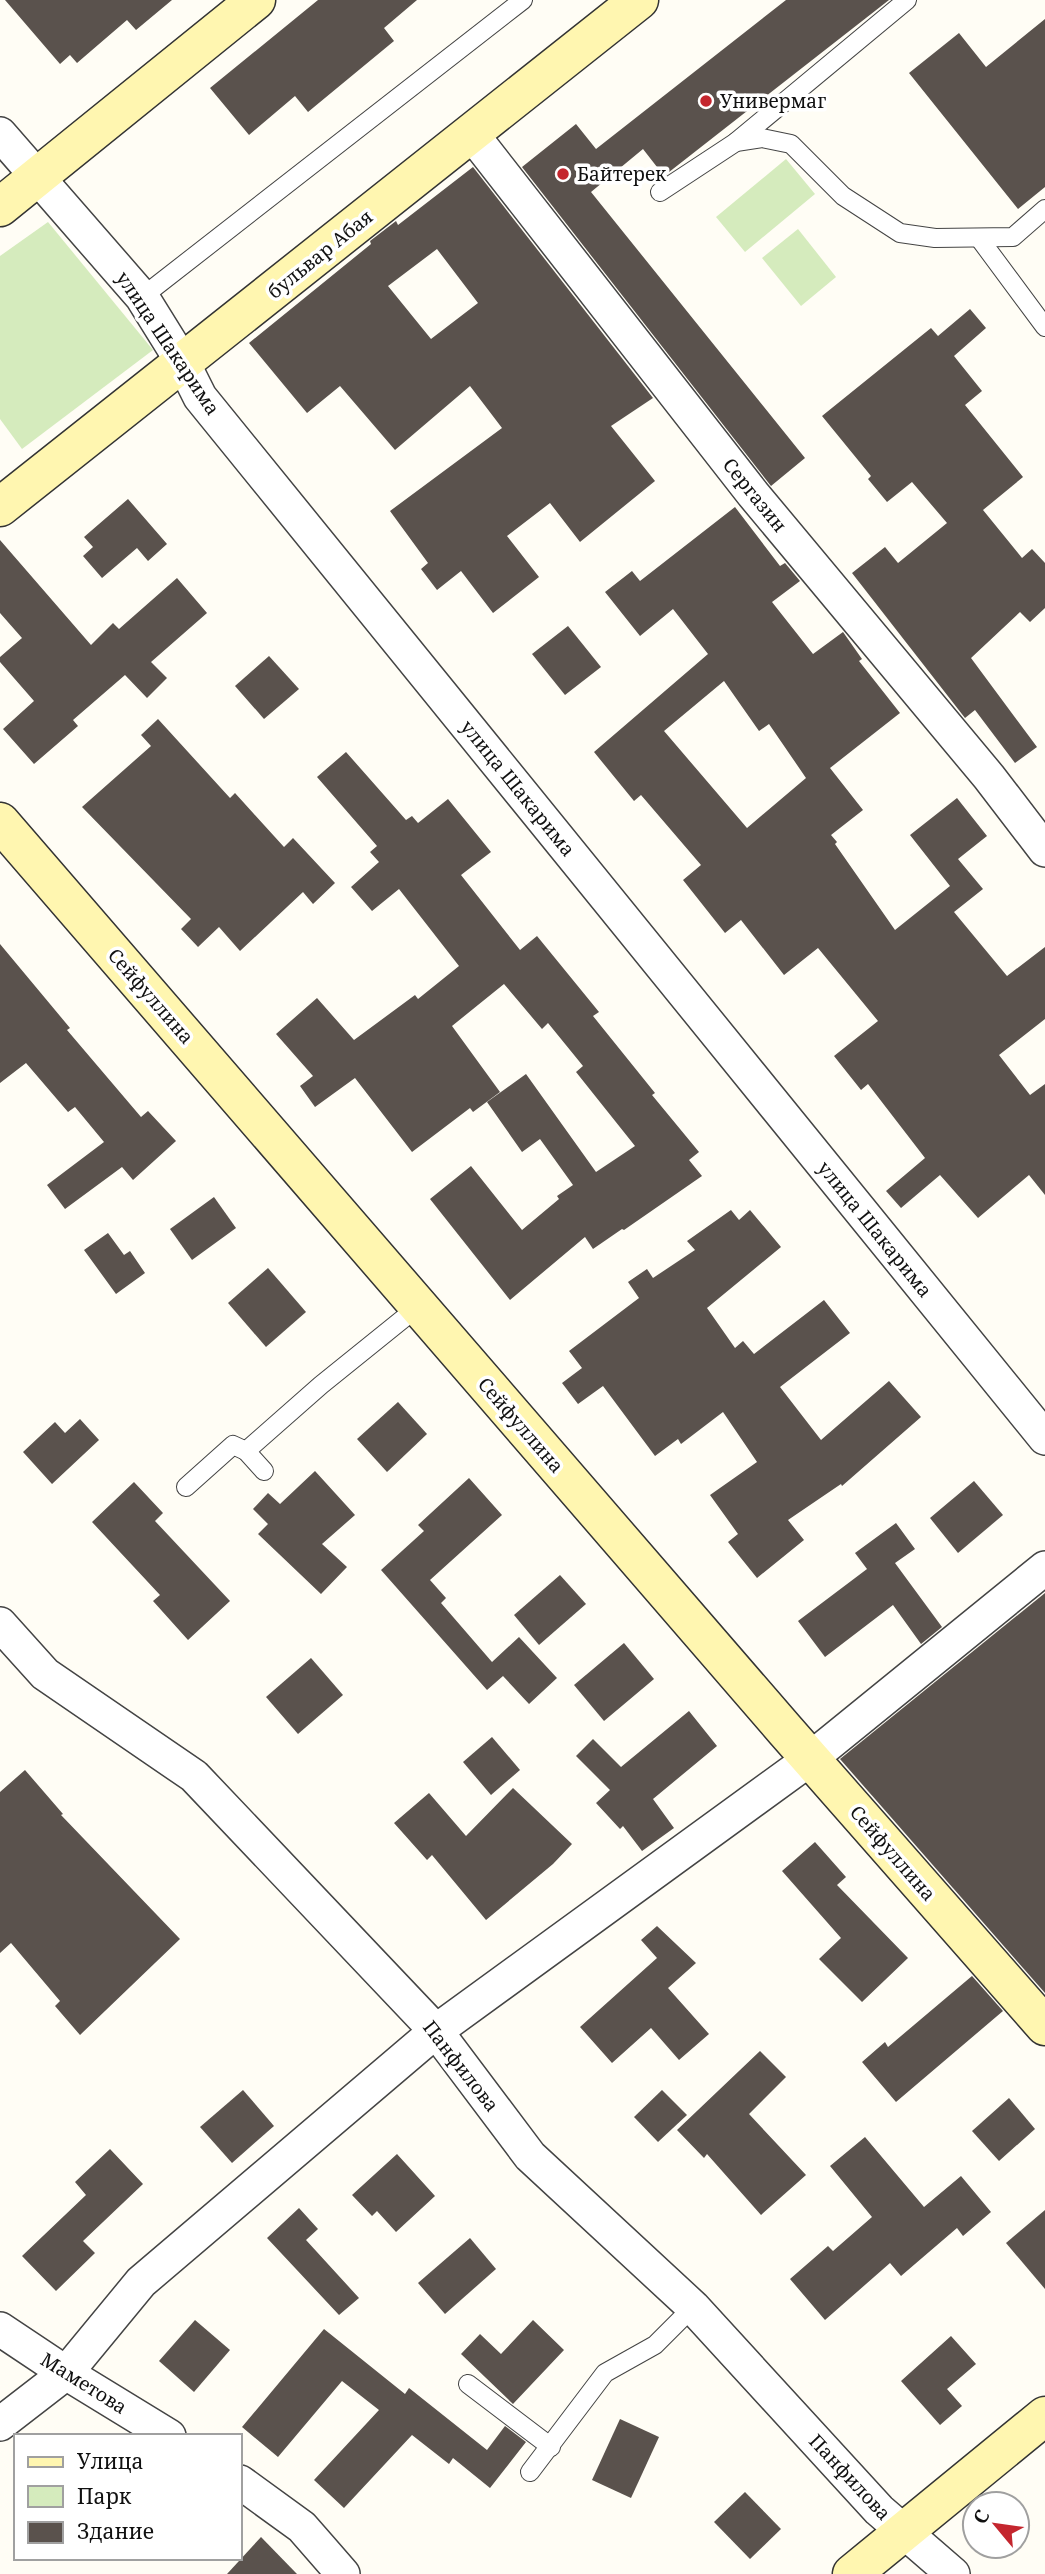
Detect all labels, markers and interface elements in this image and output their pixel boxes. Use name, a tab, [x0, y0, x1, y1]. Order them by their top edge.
place label: Универмаг	[720, 88, 826, 114]
marker: Универмаг	[698, 93, 714, 109]
place label: Байтерек	[577, 161, 667, 187]
marker: Байтерек	[555, 166, 571, 182]
street label: бульвар Абая	[262, 203, 378, 304]
street label: улица Шакарима	[110, 266, 226, 420]
street label: Сергазин	[717, 452, 793, 538]
street label: улица Шакарима	[455, 714, 581, 862]
street label: Сейфуллина	[102, 943, 200, 1049]
street label: улица Шакарима	[812, 1155, 938, 1303]
street label: Сейфуллина	[472, 1372, 570, 1478]
street label: Сейфуллина	[844, 1800, 942, 1906]
street label: Панфилова	[417, 2015, 505, 2117]
street label: Маметова	[36, 2346, 132, 2420]
street label: Панфилова	[803, 2428, 897, 2526]
legend	[14, 2434, 242, 2560]
text: Улица	[77, 2447, 144, 2475]
text: Парк	[77, 2482, 132, 2510]
north arrow	[961, 2490, 1031, 2560]
text: С	[967, 2505, 996, 2529]
text: Здание	[77, 2517, 154, 2545]

